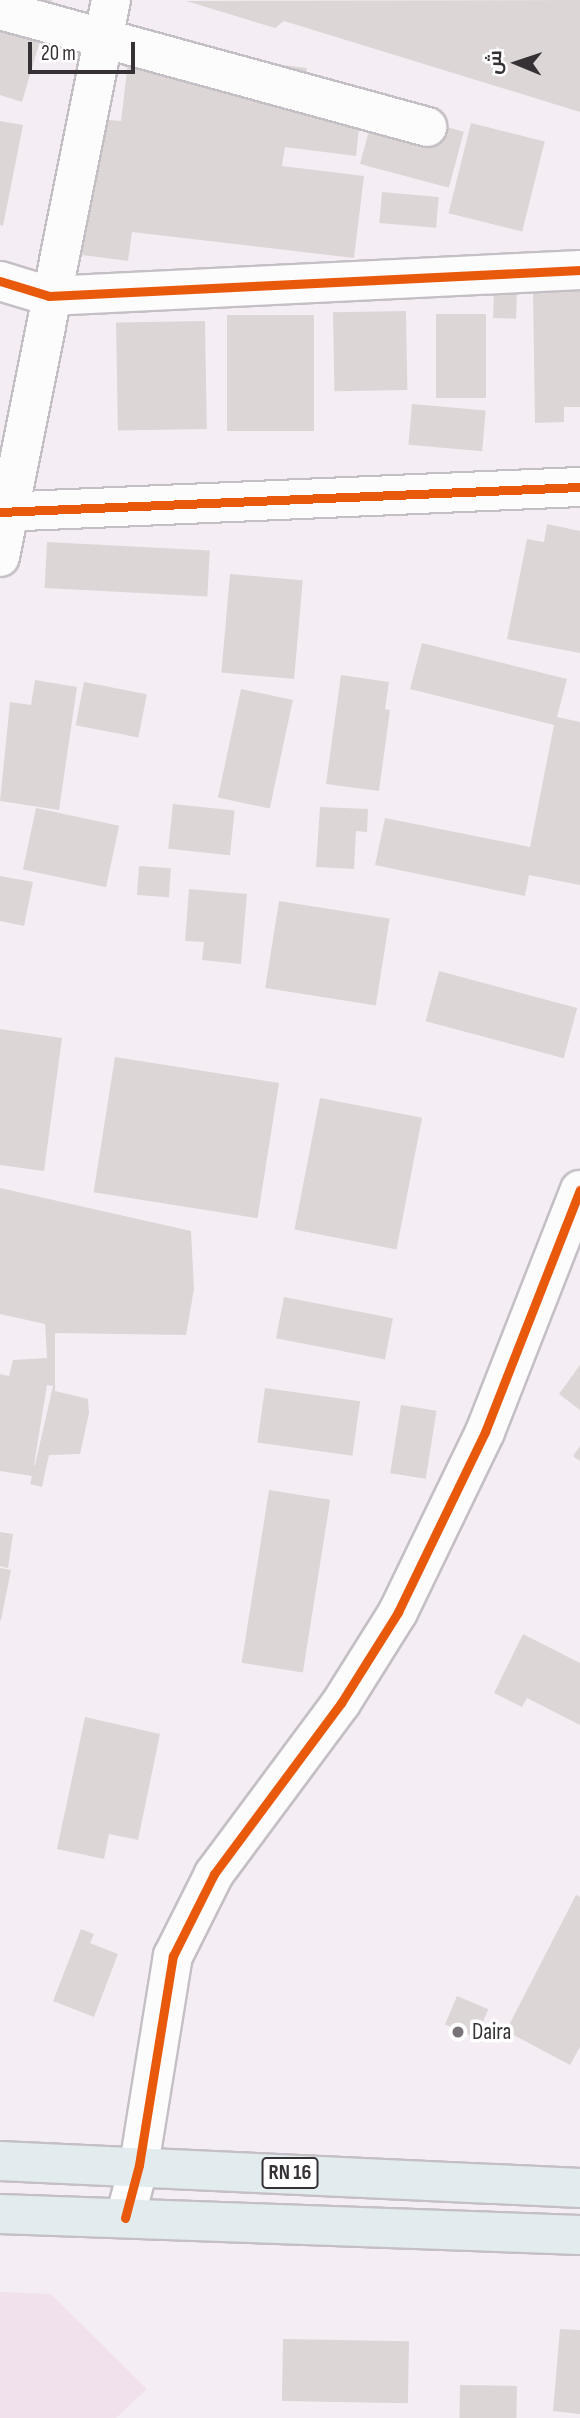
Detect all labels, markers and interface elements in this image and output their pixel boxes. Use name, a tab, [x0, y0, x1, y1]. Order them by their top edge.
scale bar	[32, 28, 138, 72]
north arrow	[482, 28, 552, 98]
text: 20 m	[41, 41, 76, 66]
text: ش	[484, 50, 507, 75]
place label: Daira	[472, 2018, 511, 2046]
marker: Daira	[450, 2024, 466, 2040]
road number: RN 16	[260, 2156, 320, 2190]

